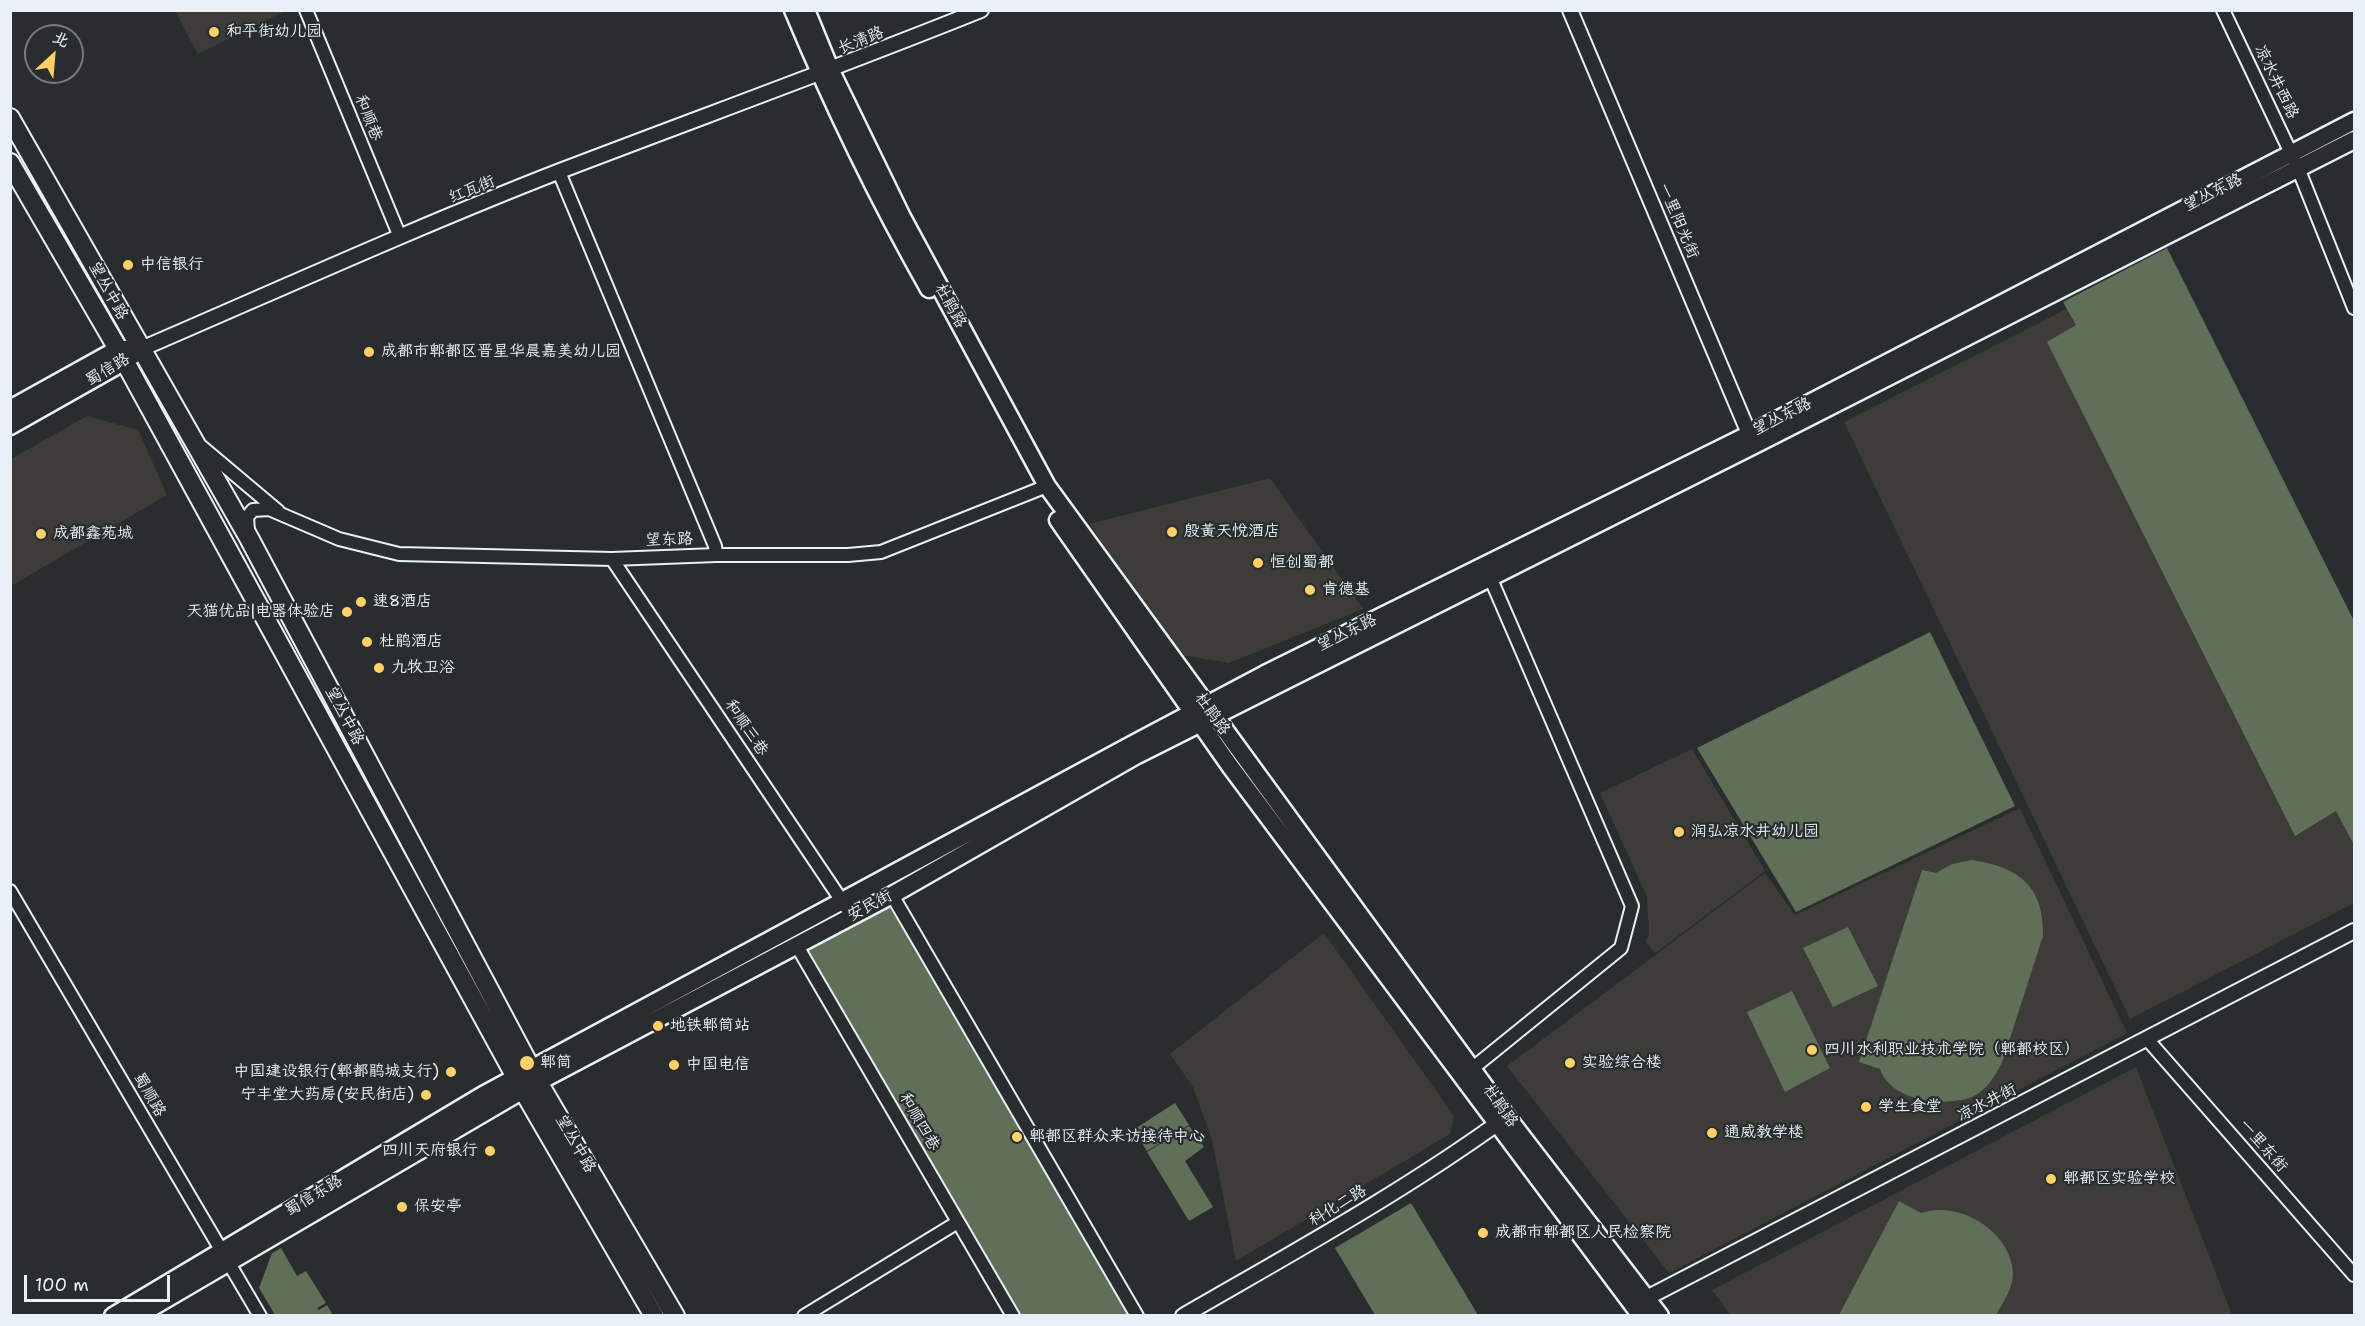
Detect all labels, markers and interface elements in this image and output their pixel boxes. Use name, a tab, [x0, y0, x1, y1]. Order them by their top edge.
place label: 和平街幼儿园	[226, 22, 322, 42]
street label: 长清路	[835, 23, 887, 59]
north arrow	[24, 24, 84, 84]
marker: 和平街幼儿园	[207, 25, 221, 39]
text: 北	[49, 26, 73, 52]
street label: 凉水井西路	[2250, 42, 2302, 122]
street label: 和顺巷	[350, 92, 386, 144]
street label: 望丛东路	[2180, 170, 2246, 216]
street label: 红瓦街	[446, 172, 498, 208]
street label: 一里阳光街	[1654, 180, 1702, 262]
place label: 中信银行	[140, 255, 204, 275]
street label: 望丛中路	[84, 258, 132, 324]
marker: 中信银行	[121, 258, 135, 272]
street label: 杜鹃路	[930, 280, 970, 332]
place label: 成都市郫都区晋星华晨嘉美幼儿园	[381, 342, 621, 362]
marker: 成都市郫都区晋星华晨嘉美幼儿园	[362, 345, 376, 359]
street label: 蜀信路	[82, 349, 134, 391]
street label: 望丛东路	[1749, 394, 1815, 440]
place label: 殷黄天悦酒店	[1184, 522, 1280, 542]
place label: 成都鑫苑城	[53, 524, 133, 544]
marker: 殷黄天悦酒店	[1165, 525, 1179, 539]
marker: 成都鑫苑城	[34, 527, 48, 541]
street label: 望东路	[645, 530, 693, 550]
place label: 恒创蜀都	[1270, 553, 1334, 573]
marker: 恒创蜀都	[1251, 556, 1265, 570]
place label: 肯德基	[1322, 580, 1370, 600]
marker: 肯德基	[1303, 583, 1317, 597]
place label: 速8酒店	[373, 592, 432, 612]
marker: 速8酒店	[354, 595, 368, 609]
place label: 天猫优品|电器体验店	[186, 602, 335, 622]
marker: 天猫优品|电器体验店	[340, 605, 354, 619]
street label: 望丛东路	[1314, 610, 1380, 656]
place label: 杜鹃酒店	[379, 632, 443, 652]
marker: 杜鹃酒店	[360, 635, 374, 649]
place label: 九牧卫浴	[391, 658, 455, 678]
marker: 九牧卫浴	[372, 661, 386, 675]
street label: 望丛中路	[321, 683, 367, 749]
street label: 杜鹃路	[1190, 689, 1234, 739]
street label: 和顺三巷	[720, 696, 772, 760]
place label: 润弘凉水井幼儿园	[1691, 822, 1819, 842]
marker: 润弘凉水井幼儿园	[1672, 825, 1686, 839]
street label: 安民街	[844, 886, 896, 926]
place label: 地铁郫筒站	[670, 1016, 750, 1036]
marker: 地铁郫筒站	[651, 1019, 665, 1033]
place label: 四川水利职业技术学院（郫都校区）	[1824, 1040, 2080, 1060]
marker: 四川水利职业技术学院（郫都校区）	[1805, 1043, 1819, 1057]
place label: 郫筒	[540, 1053, 572, 1073]
place label: 实验综合楼	[1582, 1053, 1662, 1073]
marker: 郫筒	[518, 1054, 536, 1072]
place label: 中国电信	[686, 1055, 750, 1075]
marker: 实验综合楼	[1563, 1056, 1577, 1070]
marker: 中国电信	[667, 1058, 681, 1072]
place label: 中国建设银行(郫都鹃城支行)	[233, 1062, 439, 1082]
marker: 中国建设银行(郫都鹃城支行)	[444, 1065, 458, 1079]
street label: 蜀顺路	[129, 1069, 169, 1121]
street label: 凉水井街	[1954, 1080, 2020, 1126]
street label: 杜鹃路	[1478, 1081, 1522, 1131]
place label: 宁丰堂大药房(安民街店)	[240, 1085, 414, 1105]
marker: 宁丰堂大药房(安民街店)	[419, 1088, 433, 1102]
street label: 和顺四巷	[895, 1089, 943, 1155]
place label: 学生食堂	[1878, 1097, 1942, 1117]
marker: 学生食堂	[1859, 1100, 1873, 1114]
street label: 望丛中路	[551, 1111, 599, 1177]
street label: 一里东街	[2235, 1116, 2291, 1176]
place label: 通威教学楼	[1724, 1123, 1804, 1143]
marker: 通威教学楼	[1705, 1126, 1719, 1140]
place label: 郫都区群众来访接待中心	[1029, 1127, 1205, 1147]
marker: 郫都区群众来访接待中心	[1010, 1130, 1024, 1144]
place label: 四川天府银行	[382, 1141, 478, 1161]
marker: 四川天府银行	[483, 1144, 497, 1158]
place label: 郫都区实验学校	[2063, 1169, 2175, 1189]
street label: 蜀信东路	[282, 1171, 346, 1221]
marker: 郫都区实验学校	[2044, 1172, 2058, 1186]
street label: 科化二路	[1306, 1181, 1370, 1231]
place label: 保安亭	[414, 1197, 462, 1217]
marker: 保安亭	[395, 1200, 409, 1214]
place label: 成都市郫都区人民检察院	[1495, 1223, 1671, 1243]
marker: 成都市郫都区人民检察院	[1476, 1226, 1490, 1240]
scale bar	[27, 1263, 172, 1301]
text: 100 m	[35, 1273, 89, 1297]

